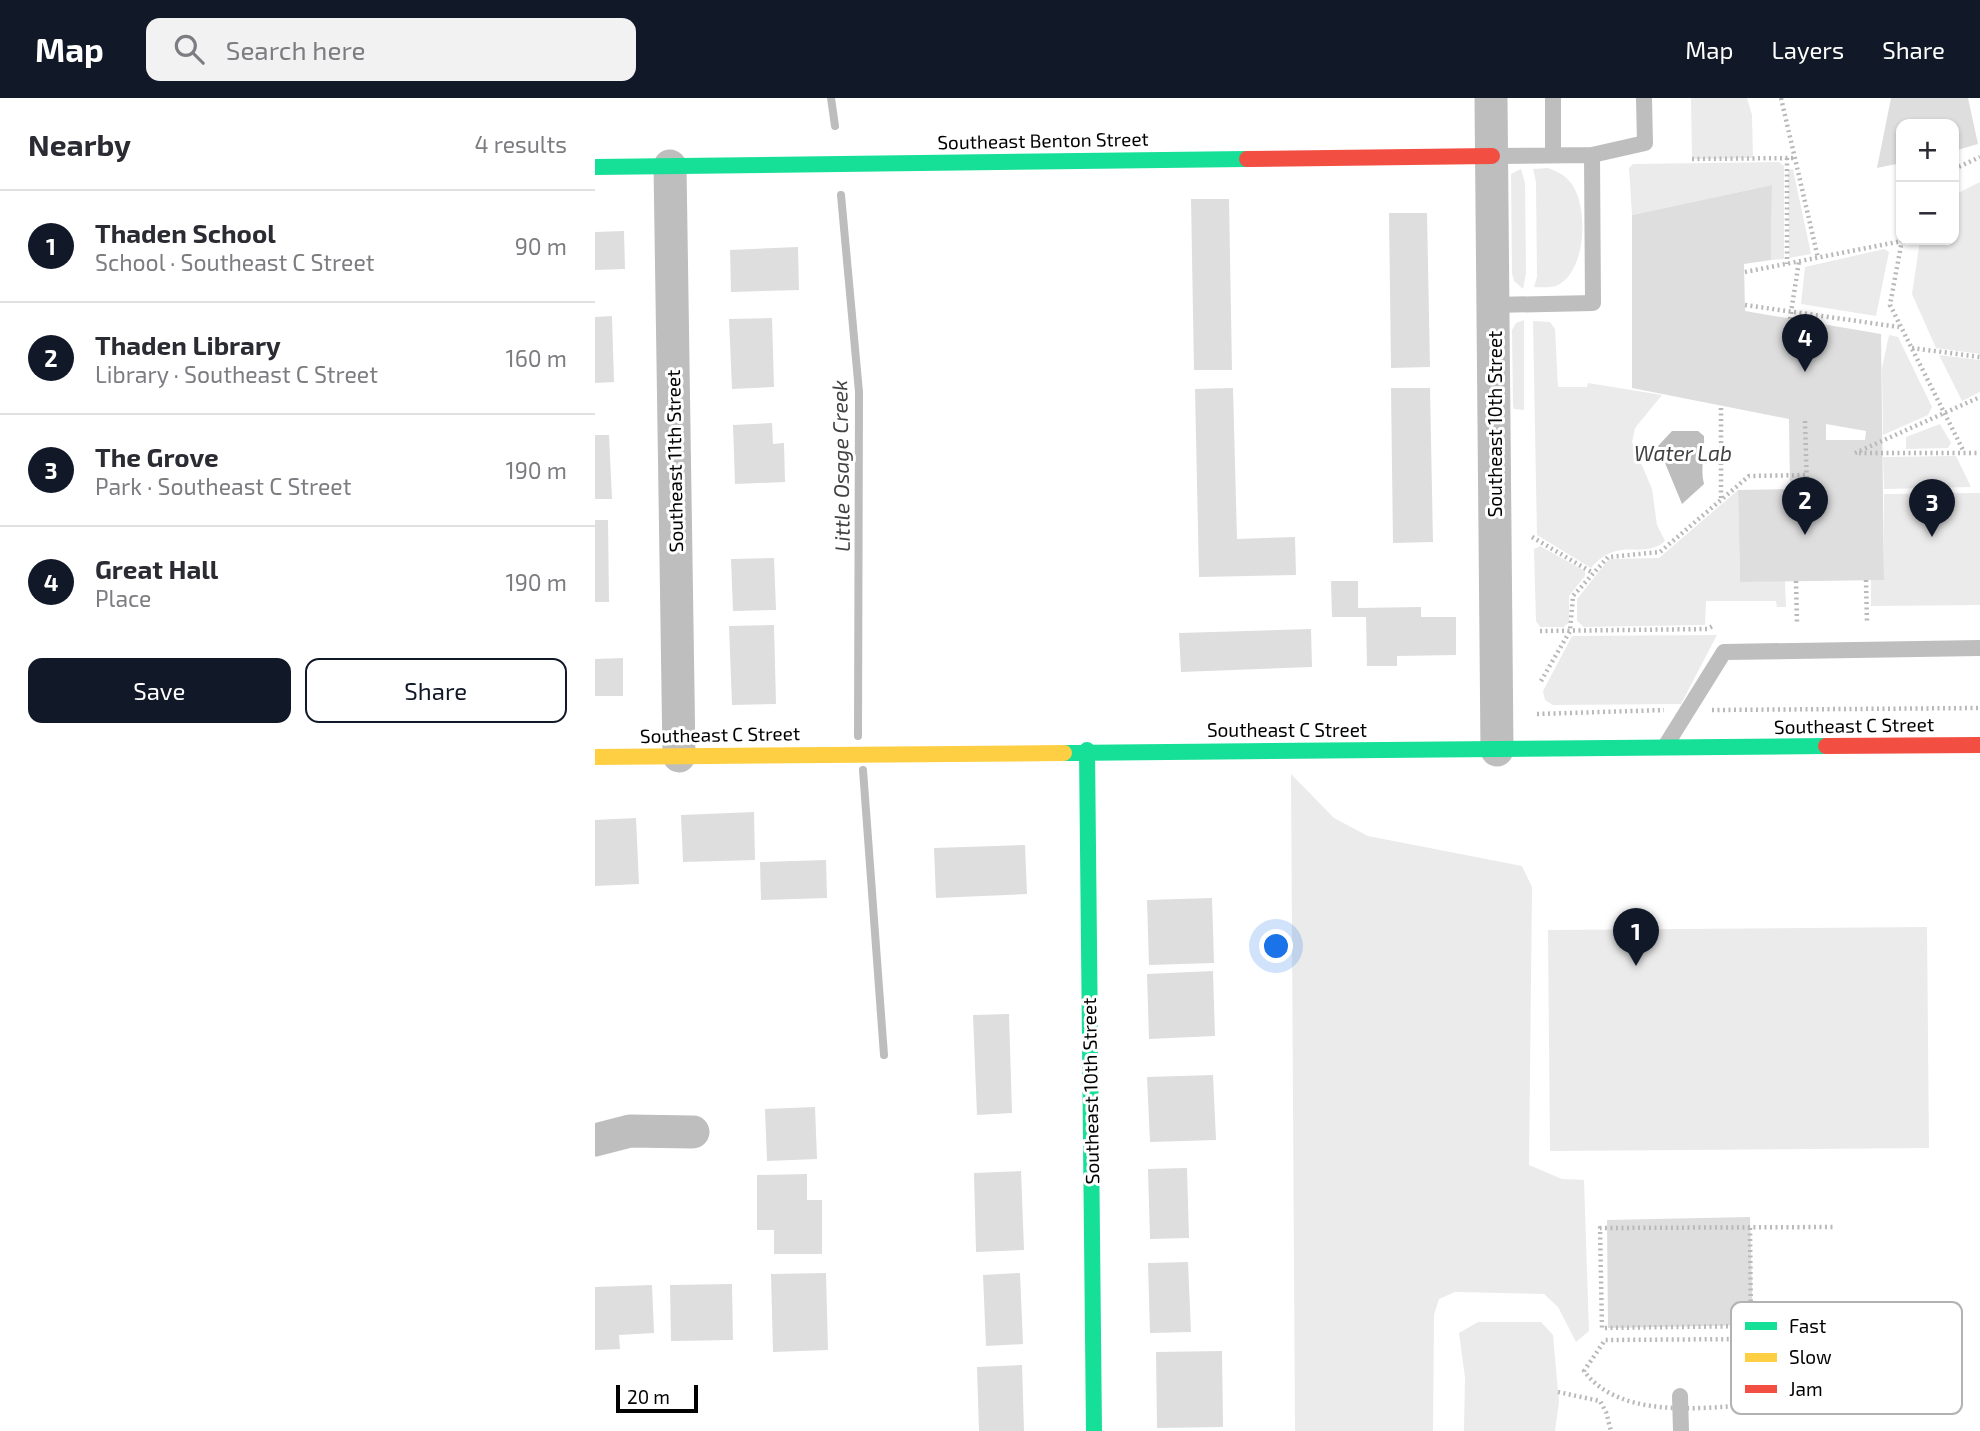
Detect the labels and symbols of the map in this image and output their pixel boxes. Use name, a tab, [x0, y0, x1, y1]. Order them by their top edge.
street label: Southeast Benton Street	[937, 127, 1149, 153]
pin: 4	[1782, 314, 1828, 372]
street label: Southeast 10th Street	[1483, 331, 1506, 517]
street label: Southeast 11th Street	[661, 369, 687, 553]
water label: Little Osage Creek	[826, 380, 854, 552]
water label: Water Lab	[1634, 440, 1732, 465]
pin: 2	[1782, 477, 1828, 535]
pin: 3	[1909, 479, 1955, 537]
street label: Southeast C Street	[1774, 712, 1934, 738]
street label: Southeast C Street	[1207, 718, 1367, 741]
street label: Southeast C Street	[640, 721, 800, 747]
pin: 1	[1613, 908, 1659, 966]
your location	[1259, 929, 1293, 963]
street label: Southeast 10th Street	[1077, 997, 1103, 1185]
legend	[1731, 1302, 1962, 1414]
text: Fast	[1789, 1314, 1826, 1337]
text: Slow	[1789, 1345, 1832, 1368]
text: Jam	[1789, 1377, 1823, 1400]
scale bar	[616, 1382, 698, 1414]

